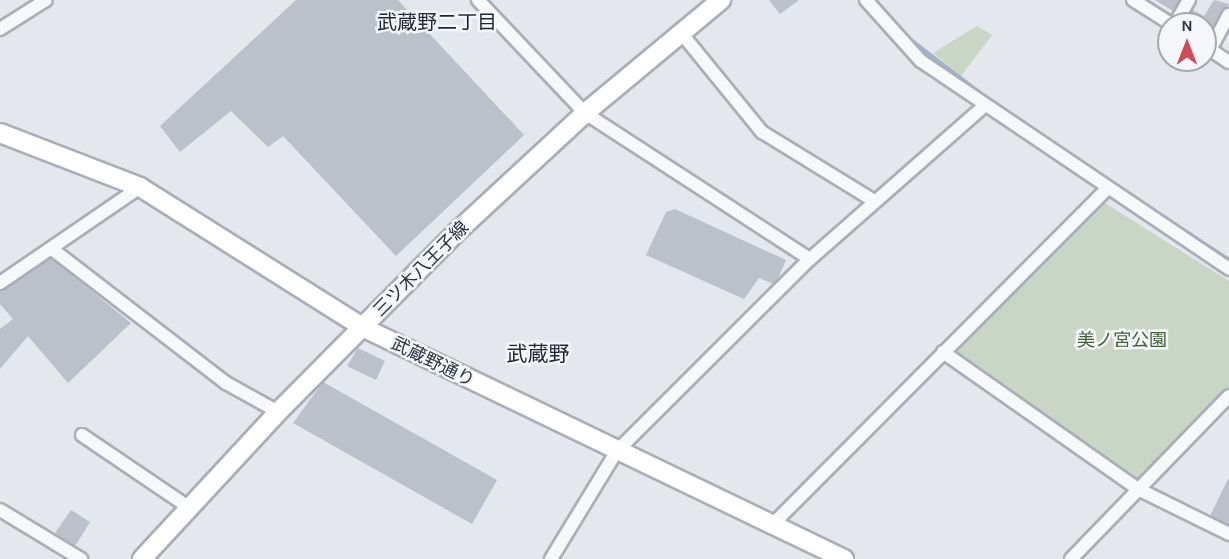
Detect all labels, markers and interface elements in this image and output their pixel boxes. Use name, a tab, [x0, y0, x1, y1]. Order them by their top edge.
district label: 武蔵野二丁目	[377, 10, 497, 34]
north arrow	[1157, 12, 1217, 72]
text: N	[1181, 16, 1193, 35]
street label: 三ツ木八王子線	[369, 217, 473, 321]
park label: 美ノ宮公園	[1077, 329, 1167, 351]
street label: 武蔵野通り	[388, 333, 478, 391]
district label: 武蔵野	[507, 341, 569, 367]

